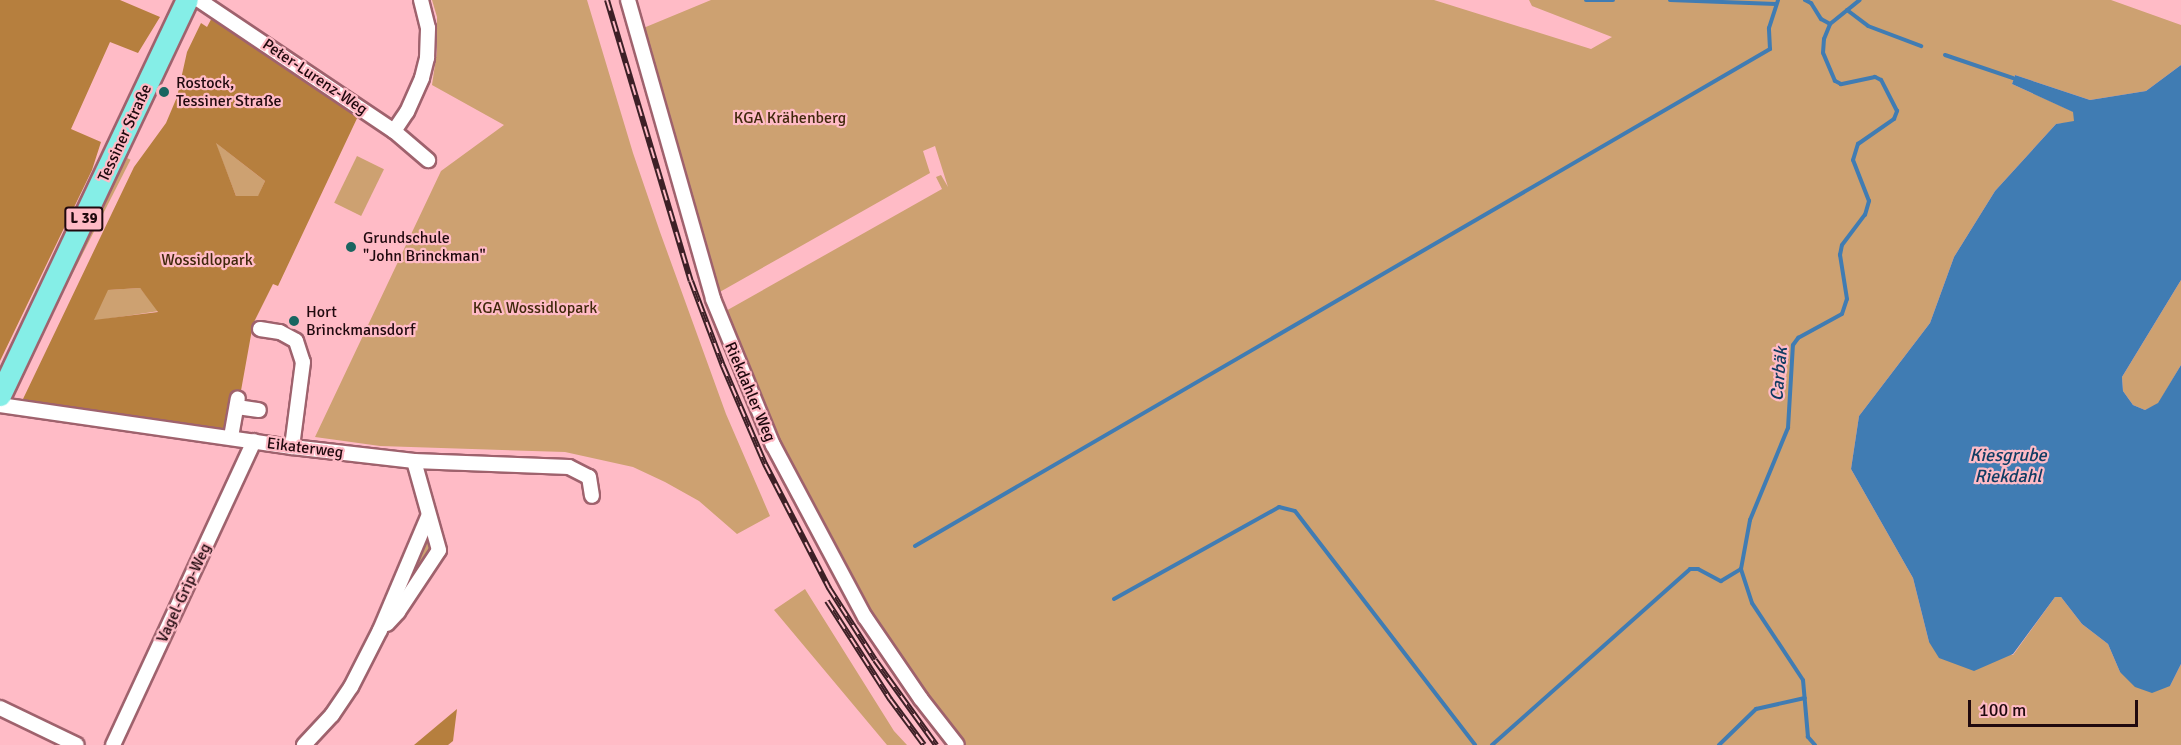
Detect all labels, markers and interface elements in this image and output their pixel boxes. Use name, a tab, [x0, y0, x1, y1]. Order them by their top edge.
street label: Peter-Lurenz-Weg	[259, 35, 371, 119]
place label: Rostock, Tessiner Straße	[176, 73, 281, 111]
street label: Tessiner Straße	[94, 81, 156, 185]
marker: Rostock, Tessiner Straße	[157, 85, 171, 99]
park label: KGA Krähenberg	[734, 108, 846, 128]
road number: L 39	[63, 207, 105, 231]
place label: Grundschule "John Brinckman"	[363, 228, 486, 266]
marker: Grundschule "John Brinckman"	[344, 240, 358, 254]
park label: Wossidlopark	[161, 250, 253, 270]
park label: KGA Wossidlopark	[473, 298, 597, 318]
place label: Hort Brinckmansdorf	[306, 302, 415, 340]
marker: Hort Brinckmansdorf	[287, 314, 301, 328]
street label: Riekdahler Weg	[720, 339, 780, 445]
water label: Carbäk	[1766, 346, 1792, 402]
street label: Eikaterweg	[266, 434, 344, 462]
water label: Kiesgrube Riekdahl	[1970, 445, 2046, 488]
street label: Vagel-Grip-Weg	[153, 540, 215, 646]
scale bar	[1971, 688, 2140, 726]
text: 100 m	[1979, 699, 2026, 721]

